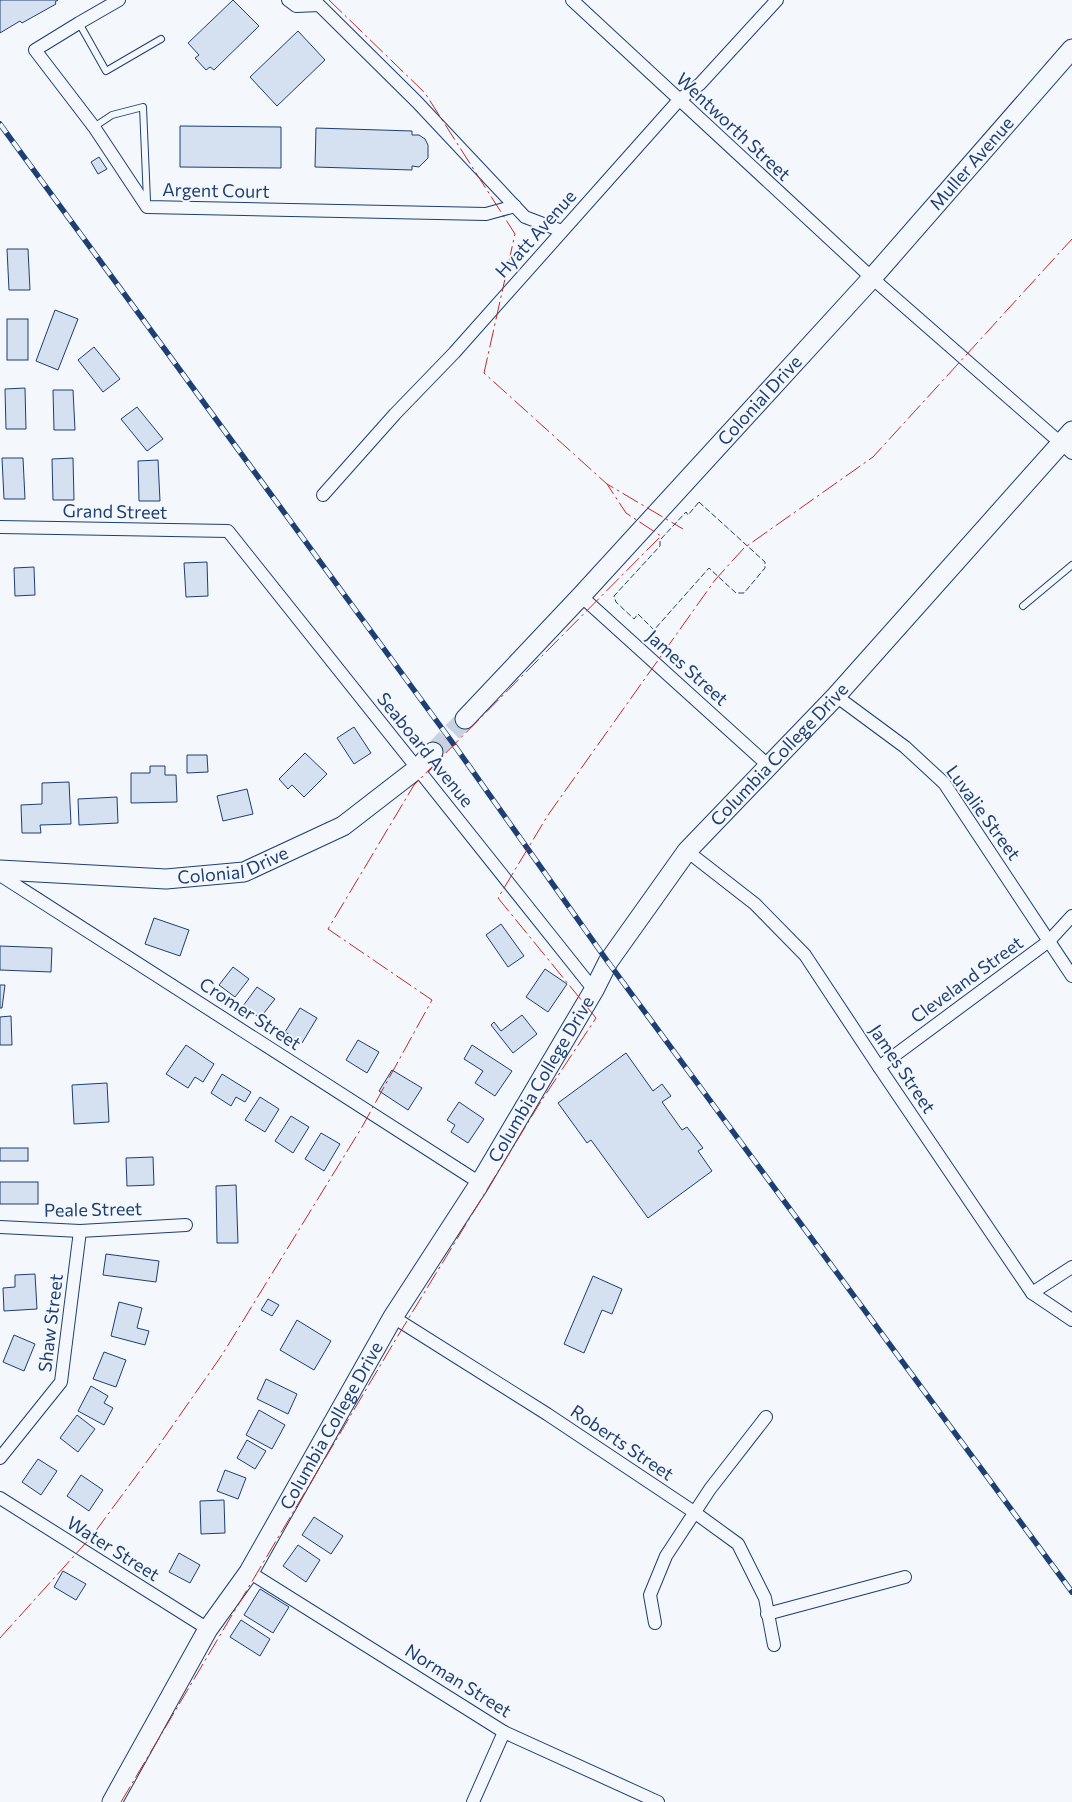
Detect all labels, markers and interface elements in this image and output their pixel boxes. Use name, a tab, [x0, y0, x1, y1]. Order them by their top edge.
street label: Wentworth Street	[672, 68, 795, 185]
street label: Muller Avenue	[925, 112, 1018, 214]
street label: Argent Court	[162, 178, 270, 202]
street label: Hyatt Avenue	[490, 185, 580, 282]
street label: Colonial Drive	[712, 350, 806, 450]
street label: Grand Street	[63, 499, 168, 523]
street label: James Street	[642, 625, 733, 710]
street label: Columbia College Drive	[705, 678, 852, 830]
street label: Seaboard Avenue	[373, 688, 479, 811]
street label: Luvalie Street	[942, 761, 1026, 864]
street label: Colonial Drive	[176, 841, 291, 888]
street label: Cleveland Street	[906, 931, 1027, 1027]
street label: Cromer Street	[196, 972, 305, 1054]
street label: Columbia College Drive	[483, 992, 598, 1166]
street label: James Street	[865, 1020, 941, 1117]
street label: Peale Street	[44, 1197, 142, 1221]
street label: Shaw Street	[33, 1272, 67, 1373]
street label: Columbia College Drive	[275, 1337, 387, 1513]
street label: Roberts Street	[567, 1400, 678, 1485]
street label: Water Street	[63, 1511, 164, 1585]
street label: Norman Street	[401, 1639, 516, 1722]

